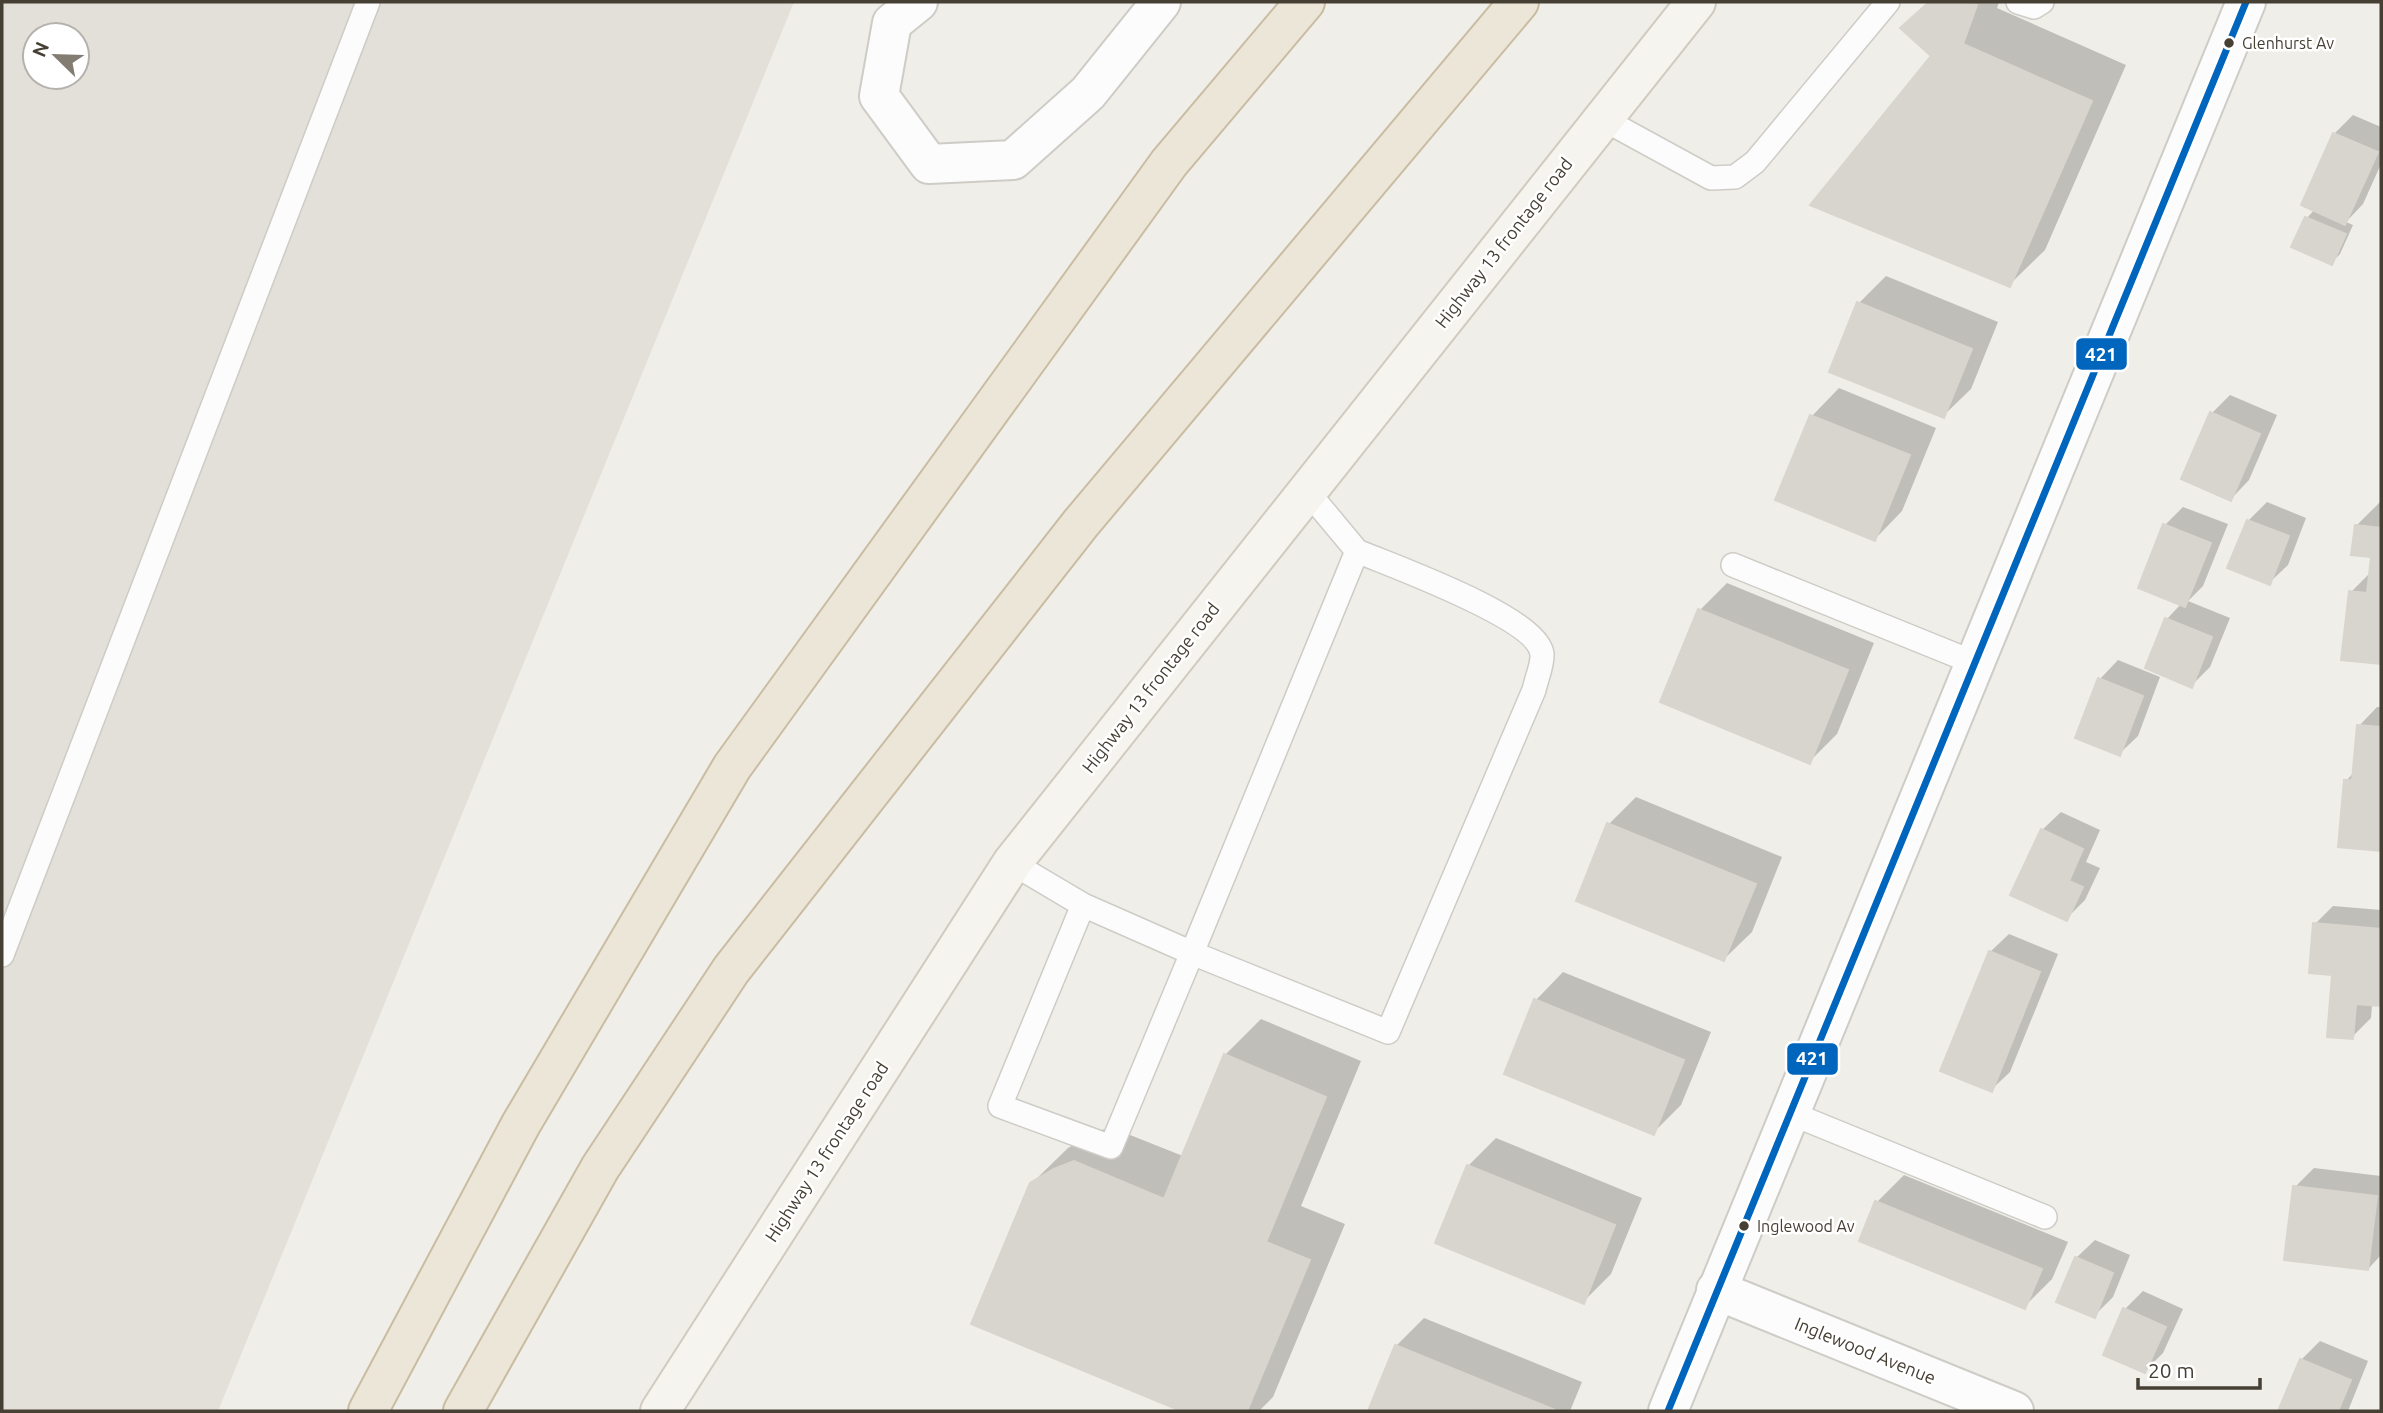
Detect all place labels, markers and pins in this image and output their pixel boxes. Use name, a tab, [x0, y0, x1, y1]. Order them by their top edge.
place label: Glenhurst Av	[2242, 34, 2334, 52]
marker: Glenhurst Av	[2222, 36, 2236, 50]
place label: Inglewood Av	[1757, 1217, 1855, 1235]
marker: Inglewood Av	[1737, 1219, 1751, 1233]

